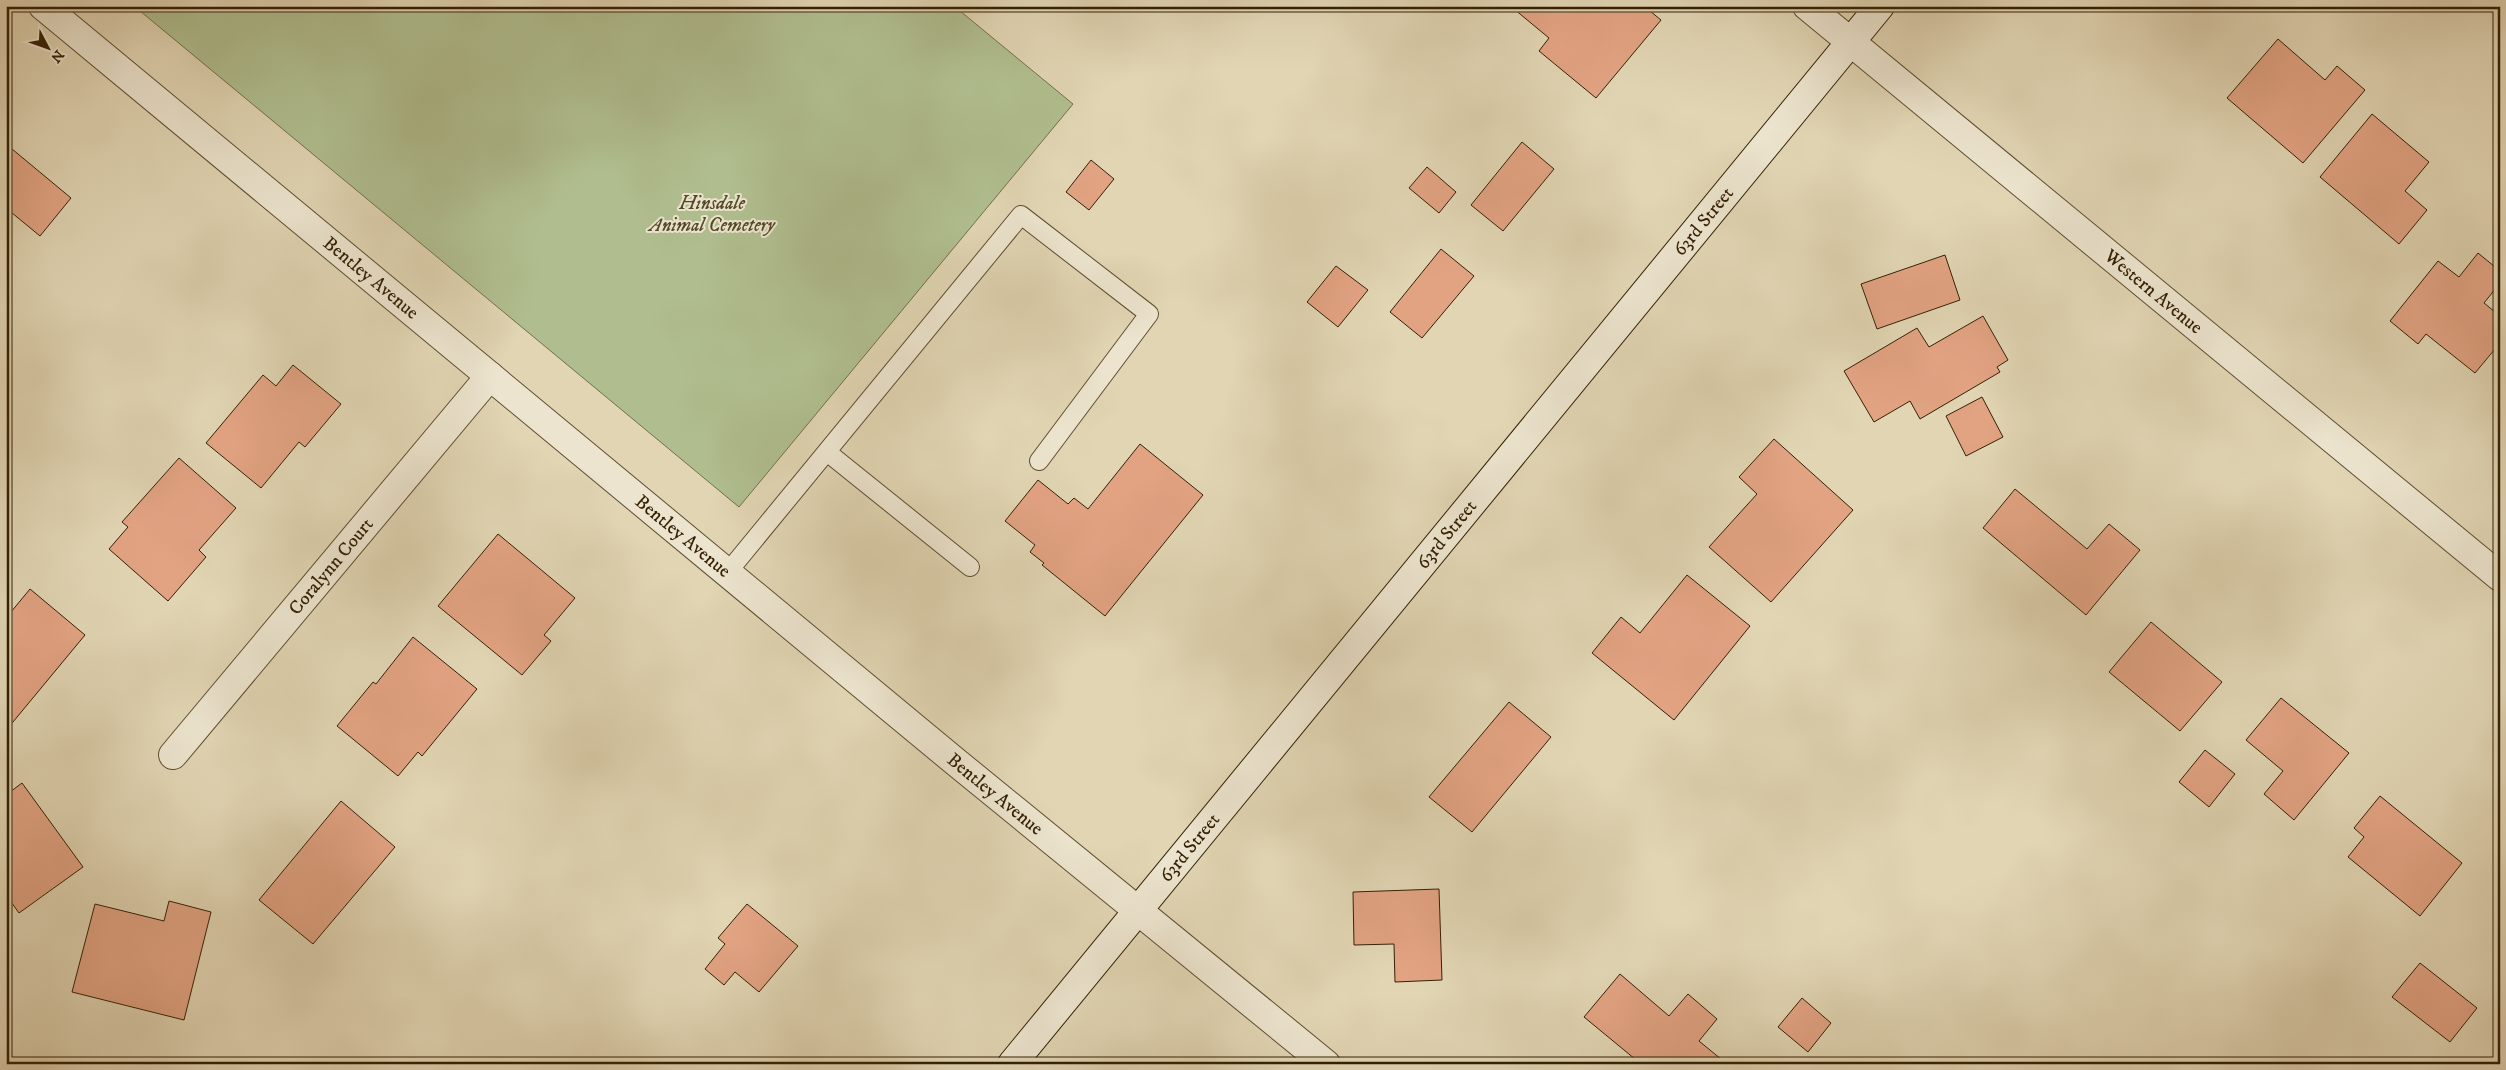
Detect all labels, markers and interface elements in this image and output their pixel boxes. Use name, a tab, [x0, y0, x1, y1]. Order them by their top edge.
north arrow	[22, 22, 72, 72]
text: N	[46, 46, 68, 66]
street label: 63rd Street	[1668, 182, 1738, 261]
park label: Hinsdale Animal Cemetery	[647, 192, 776, 237]
street label: Bentley Avenue	[319, 231, 424, 324]
street label: Western Avenue	[2099, 244, 2207, 339]
street label: Bentley Avenue	[630, 490, 736, 582]
street label: 63rd Street	[1411, 495, 1482, 574]
street label: Coralynn Court	[284, 513, 378, 620]
street label: Bentley Avenue	[942, 748, 1048, 840]
street label: 63rd Street	[1155, 808, 1225, 887]

